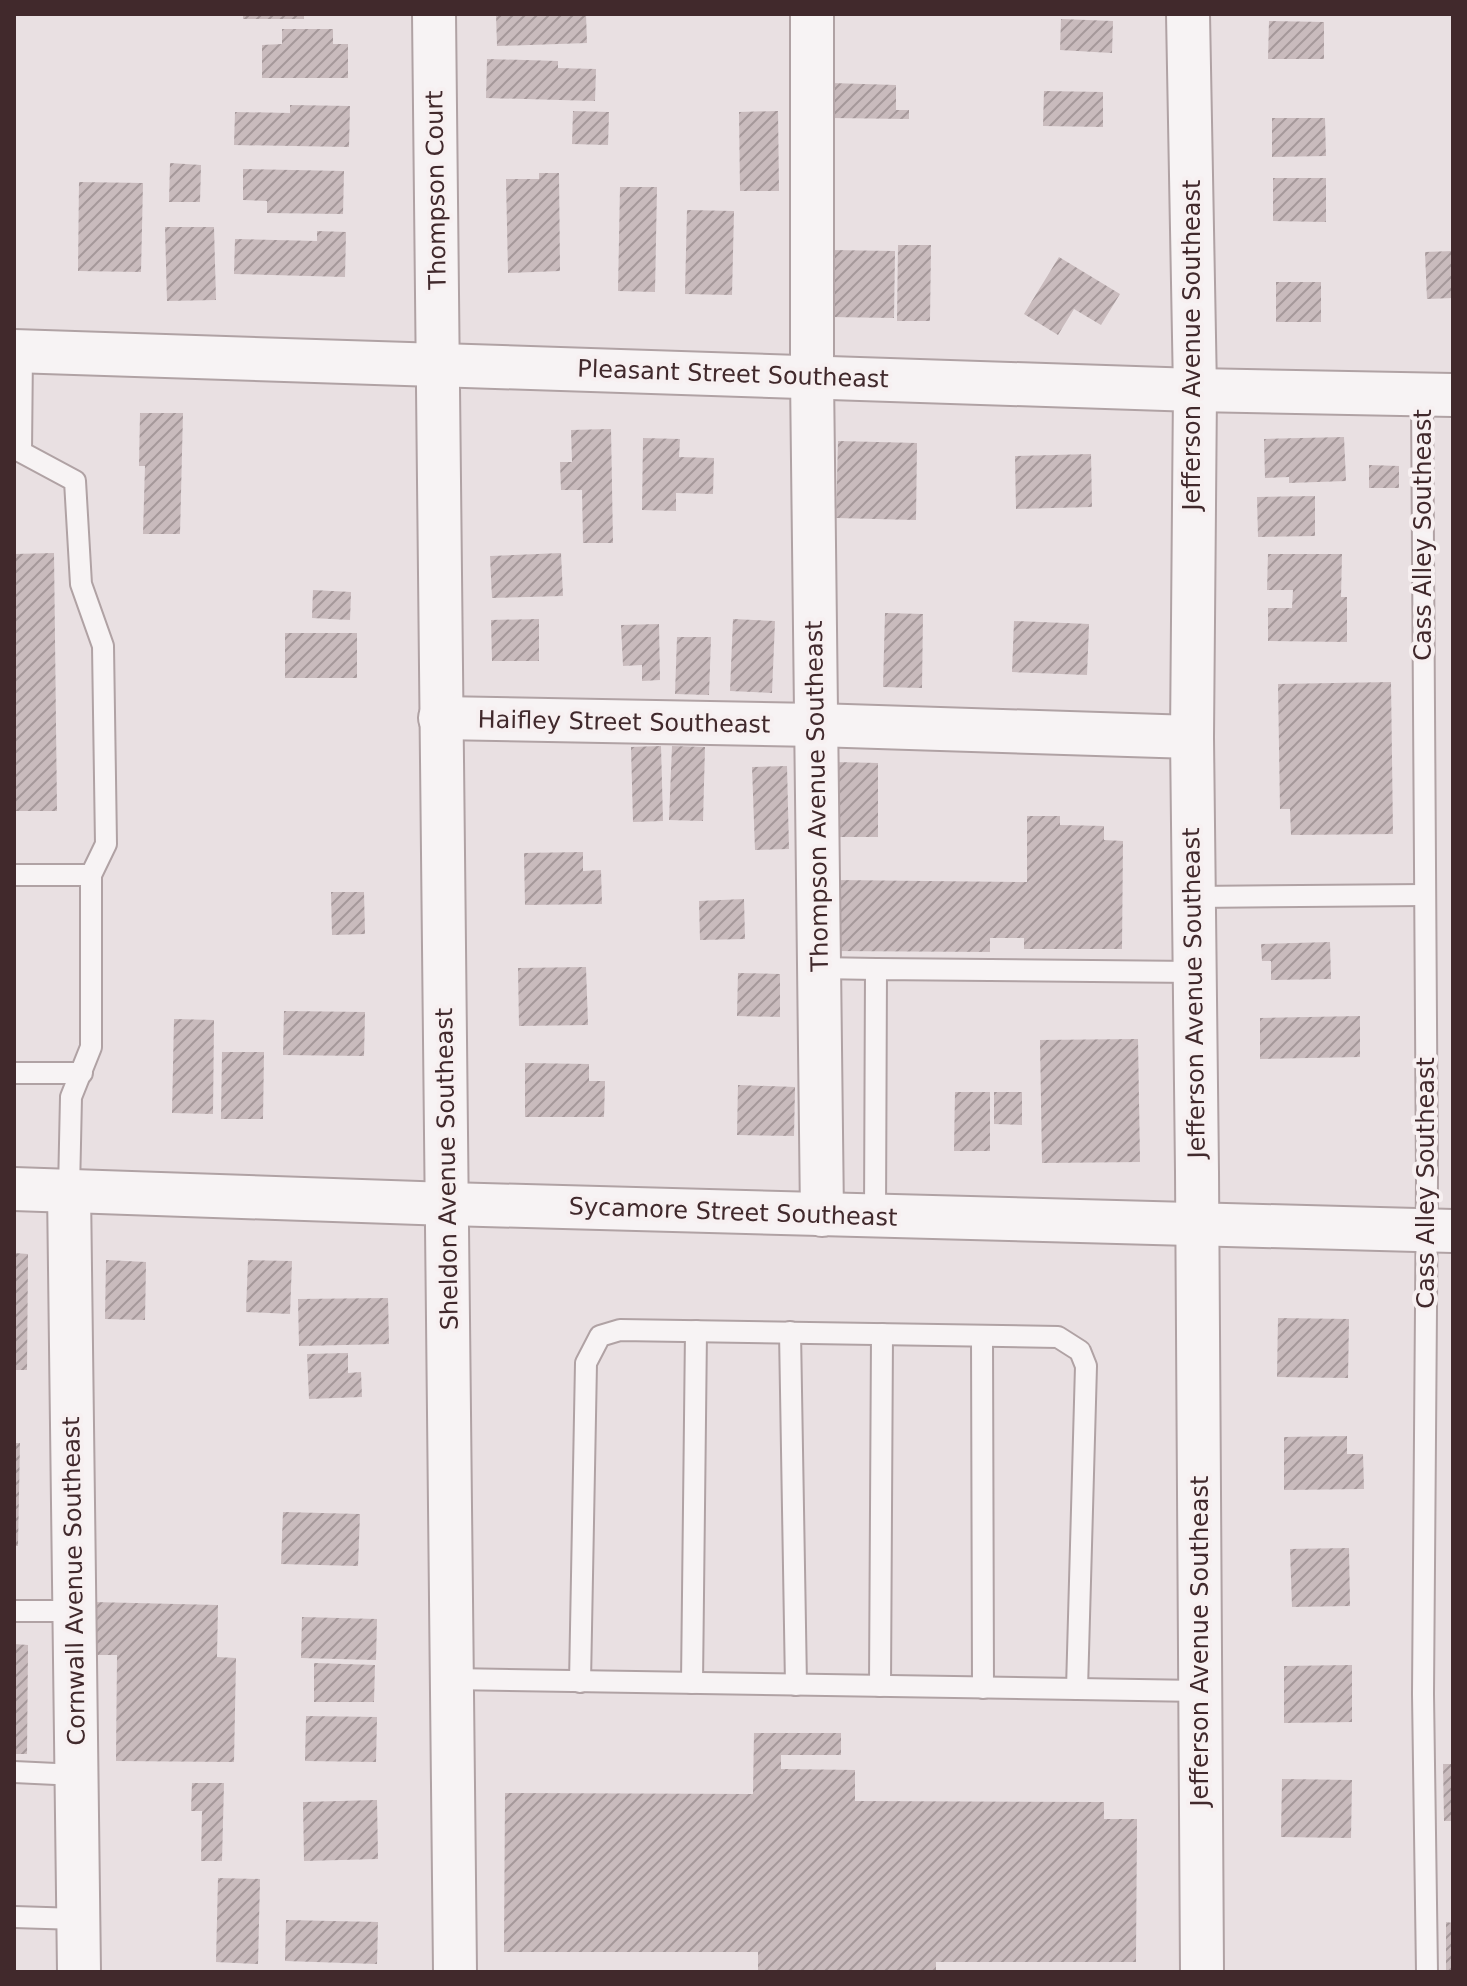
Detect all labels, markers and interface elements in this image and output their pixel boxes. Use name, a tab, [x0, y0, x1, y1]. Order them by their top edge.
street label: Thompson Court	[420, 90, 452, 291]
street label: Jefferson Avenue Southeast	[1178, 180, 1206, 512]
street label: Pleasant Street Southeast	[577, 355, 889, 393]
street label: Cass Alley Southeast	[1409, 409, 1437, 661]
street label: Thompson Avenue Southeast	[800, 620, 834, 973]
street label: Haifley Street Southeast	[477, 705, 771, 739]
street label: Jefferson Avenue Southeast	[1177, 827, 1211, 1161]
street label: Sheldon Avenue Southeast	[430, 1007, 464, 1331]
street label: Cass Alley Southeast	[1412, 1057, 1440, 1309]
street label: Sycamore Street Southeast	[568, 1192, 898, 1232]
street label: Cornwall Avenue Southeast	[57, 1416, 91, 1746]
street label: Jefferson Avenue Southeast	[1186, 1476, 1214, 1808]

